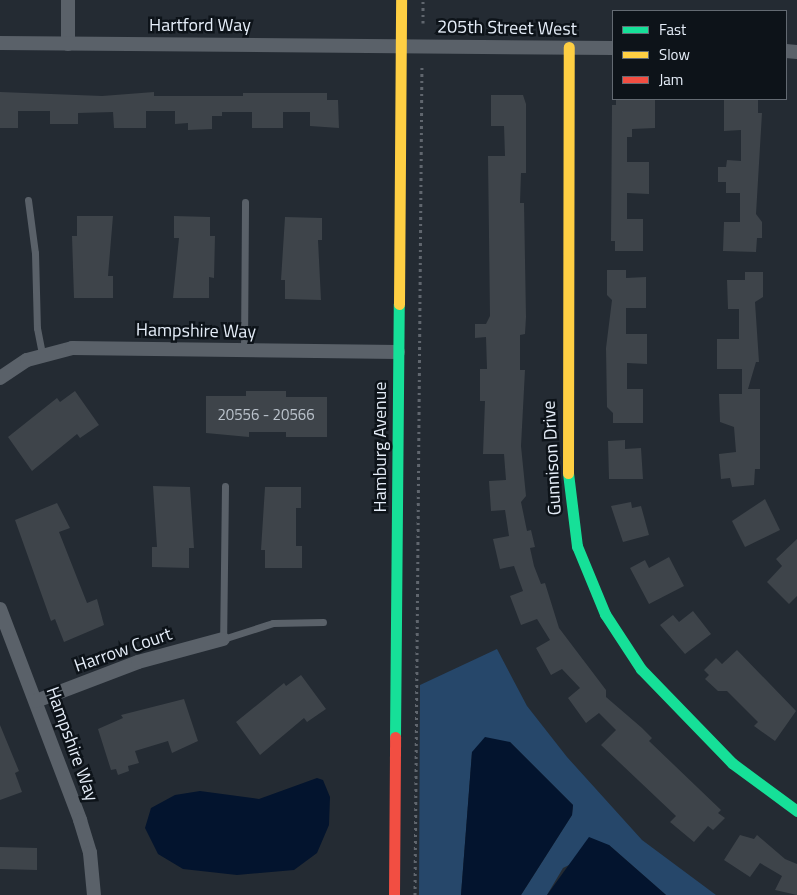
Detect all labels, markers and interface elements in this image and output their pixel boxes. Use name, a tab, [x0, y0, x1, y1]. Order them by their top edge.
legend	[612, 10, 787, 100]
street label: Hartford Way	[149, 14, 251, 36]
street label: 205th Street West	[437, 16, 577, 40]
text: Fast	[659, 18, 686, 41]
text: Slow	[659, 43, 690, 66]
text: Jam	[659, 68, 683, 91]
street label: Hampshire Way	[136, 319, 256, 343]
street label: Hamburg Avenue	[369, 382, 391, 512]
street label: Gunnison Drive	[538, 400, 566, 516]
house number: 20556 - 20566	[217, 406, 315, 424]
street label: Harrow Court	[71, 623, 175, 677]
street label: Hampshire Way	[41, 684, 103, 804]

